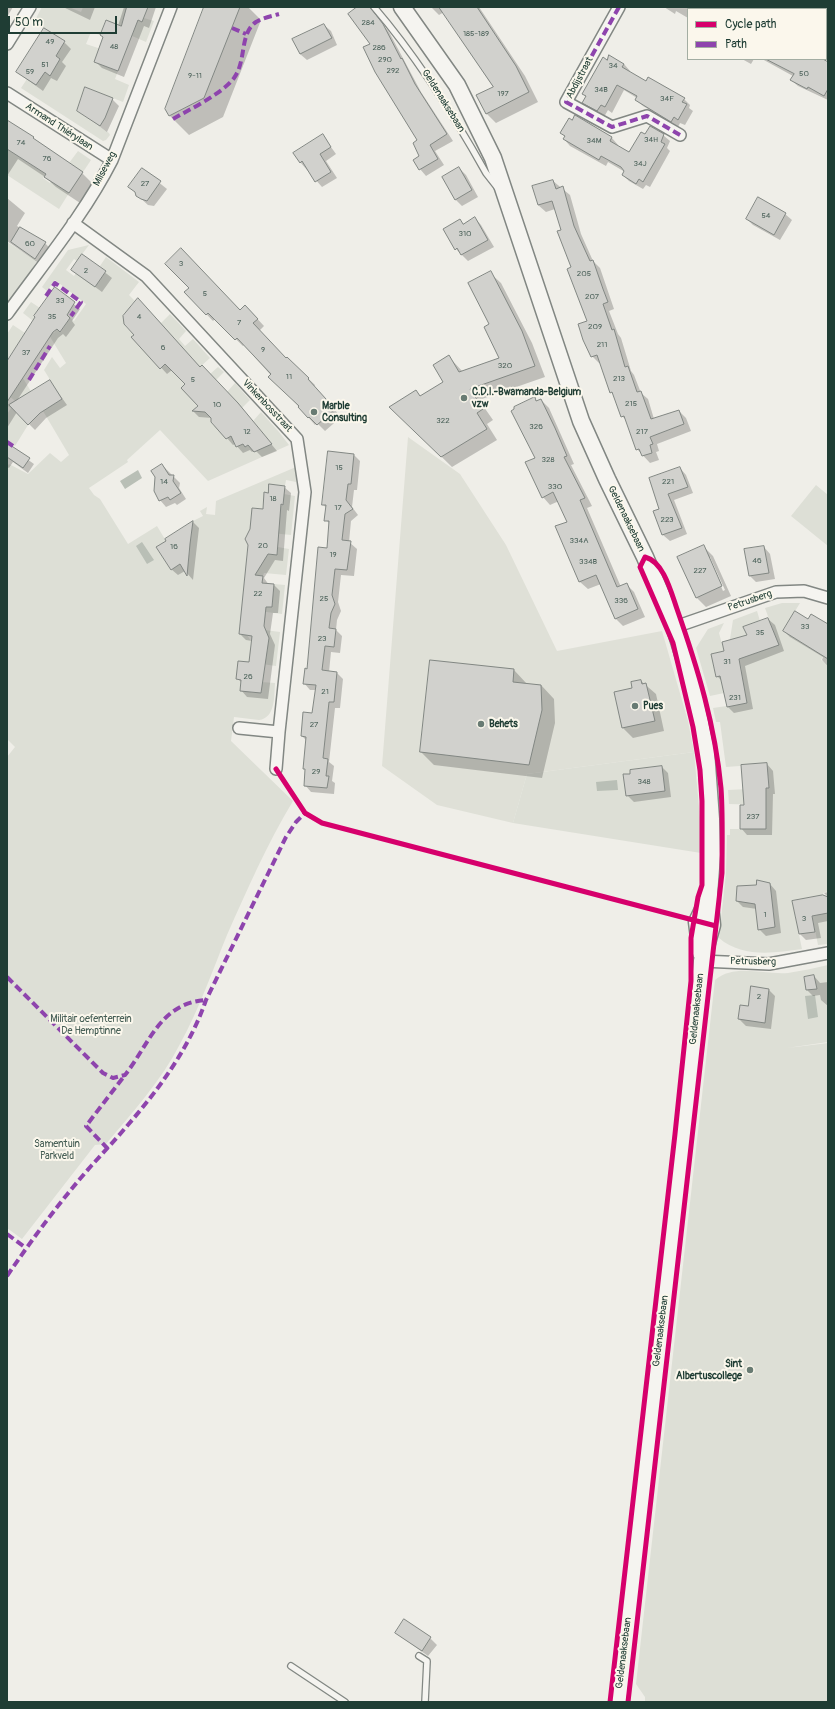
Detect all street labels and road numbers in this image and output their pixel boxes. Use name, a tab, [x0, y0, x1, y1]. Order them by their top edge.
street label: Abdijstraat	[564, 55, 596, 101]
street label: Geldenaaksebaan	[419, 67, 467, 135]
street label: Armand Thiérylaan	[23, 101, 95, 153]
street label: Milseweg	[91, 150, 119, 188]
street label: Vinkenbosstraat	[240, 377, 294, 435]
street label: Geldenaaksebaan	[605, 484, 647, 554]
street label: Petrusberg	[726, 588, 774, 614]
street label: Petrusberg	[730, 956, 776, 968]
street label: Geldenaaksebaan	[687, 973, 707, 1045]
street label: Geldenaaksebaan	[651, 1295, 671, 1367]
street label: Geldenaaksebaan	[614, 1617, 634, 1689]

